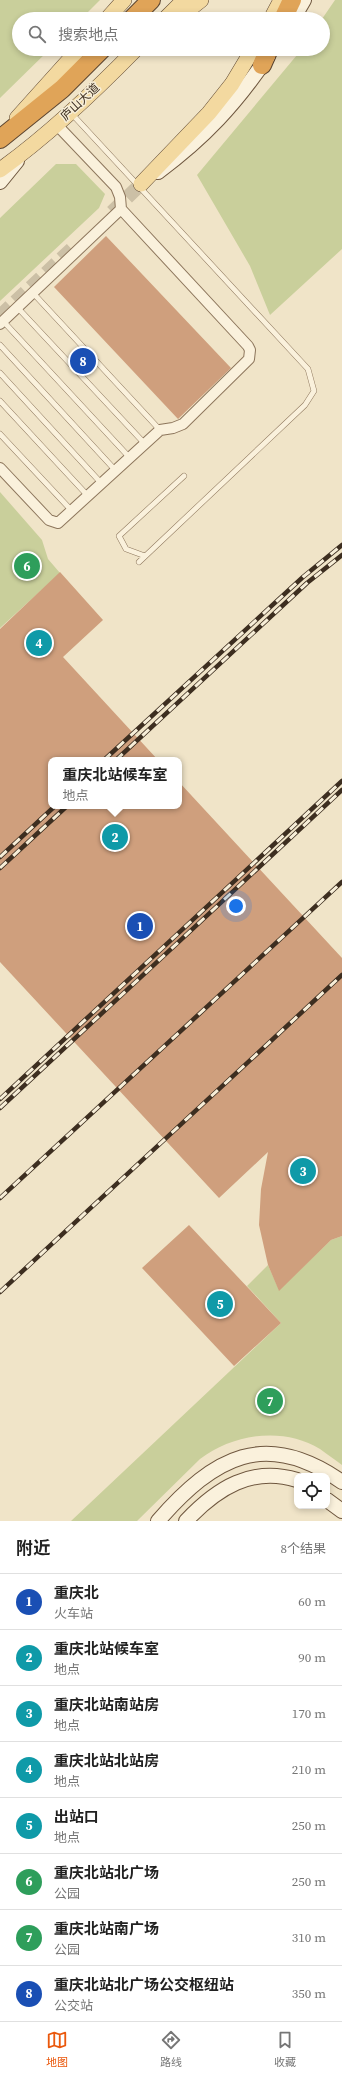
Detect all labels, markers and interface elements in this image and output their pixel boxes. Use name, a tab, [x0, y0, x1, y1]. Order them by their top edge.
search box	[12, 12, 330, 56]
icon: search	[26, 23, 48, 45]
text: 搜索地点	[58, 24, 118, 45]
street label: 庐山大道	[57, 80, 103, 124]
pin: 8	[70, 346, 96, 376]
pin: 6	[14, 551, 40, 581]
pin: 4	[26, 628, 52, 658]
popup	[48, 757, 182, 809]
text: 重庆北站候车室	[62, 764, 168, 785]
text: 地点	[62, 787, 89, 804]
pin: 2	[102, 822, 128, 852]
your location	[226, 896, 246, 916]
pin: 1	[127, 911, 153, 941]
pin: 3	[290, 1156, 316, 1186]
pin: 5	[207, 1289, 233, 1319]
pin: 7	[257, 1386, 283, 1416]
map controls	[294, 1473, 330, 1509]
button: locate	[294, 1473, 330, 1509]
text: 附近	[16, 1536, 50, 1560]
text: 8个结果	[280, 1540, 326, 1557]
text: 重庆北	[54, 1582, 99, 1603]
text: 1	[25, 1593, 33, 1610]
text: 60 m	[298, 1593, 326, 1610]
text: 火车站	[54, 1605, 93, 1622]
text: 重庆北站候车室	[54, 1638, 159, 1659]
text: 2	[25, 1649, 33, 1666]
text: 90 m	[298, 1649, 326, 1666]
text: 地点	[54, 1661, 80, 1678]
text: 重庆北站南站房	[54, 1694, 159, 1715]
text: 3	[25, 1705, 33, 1722]
text: 170 m	[292, 1705, 326, 1722]
text: 地点	[54, 1717, 80, 1734]
text: 重庆北站北站房	[54, 1750, 159, 1771]
text: 4	[25, 1761, 33, 1778]
text: 210 m	[292, 1761, 326, 1778]
text: 地点	[54, 1773, 80, 1790]
text: 出站口	[54, 1806, 99, 1827]
text: 5	[25, 1817, 33, 1834]
text: 250 m	[292, 1817, 326, 1834]
text: 地点	[54, 1829, 80, 1846]
text: 重庆北站北广场	[54, 1862, 159, 1883]
text: 6	[25, 1873, 33, 1890]
text: 250 m	[292, 1873, 326, 1890]
text: 公园	[54, 1885, 80, 1902]
text: 重庆北站南广场	[54, 1918, 159, 1939]
text: 7	[25, 1929, 33, 1946]
text: 310 m	[292, 1929, 326, 1946]
text: 公园	[54, 1941, 80, 1958]
text: 重庆北站北广场公交枢纽站	[54, 1974, 234, 1995]
text: 8	[25, 1985, 33, 2002]
text: 350 m	[292, 1985, 326, 2002]
text: 公交站	[54, 1997, 93, 2014]
tab: 地图	[46, 2029, 68, 2070]
tab: 路线	[160, 2029, 182, 2070]
tab: 收藏	[274, 2029, 296, 2070]

